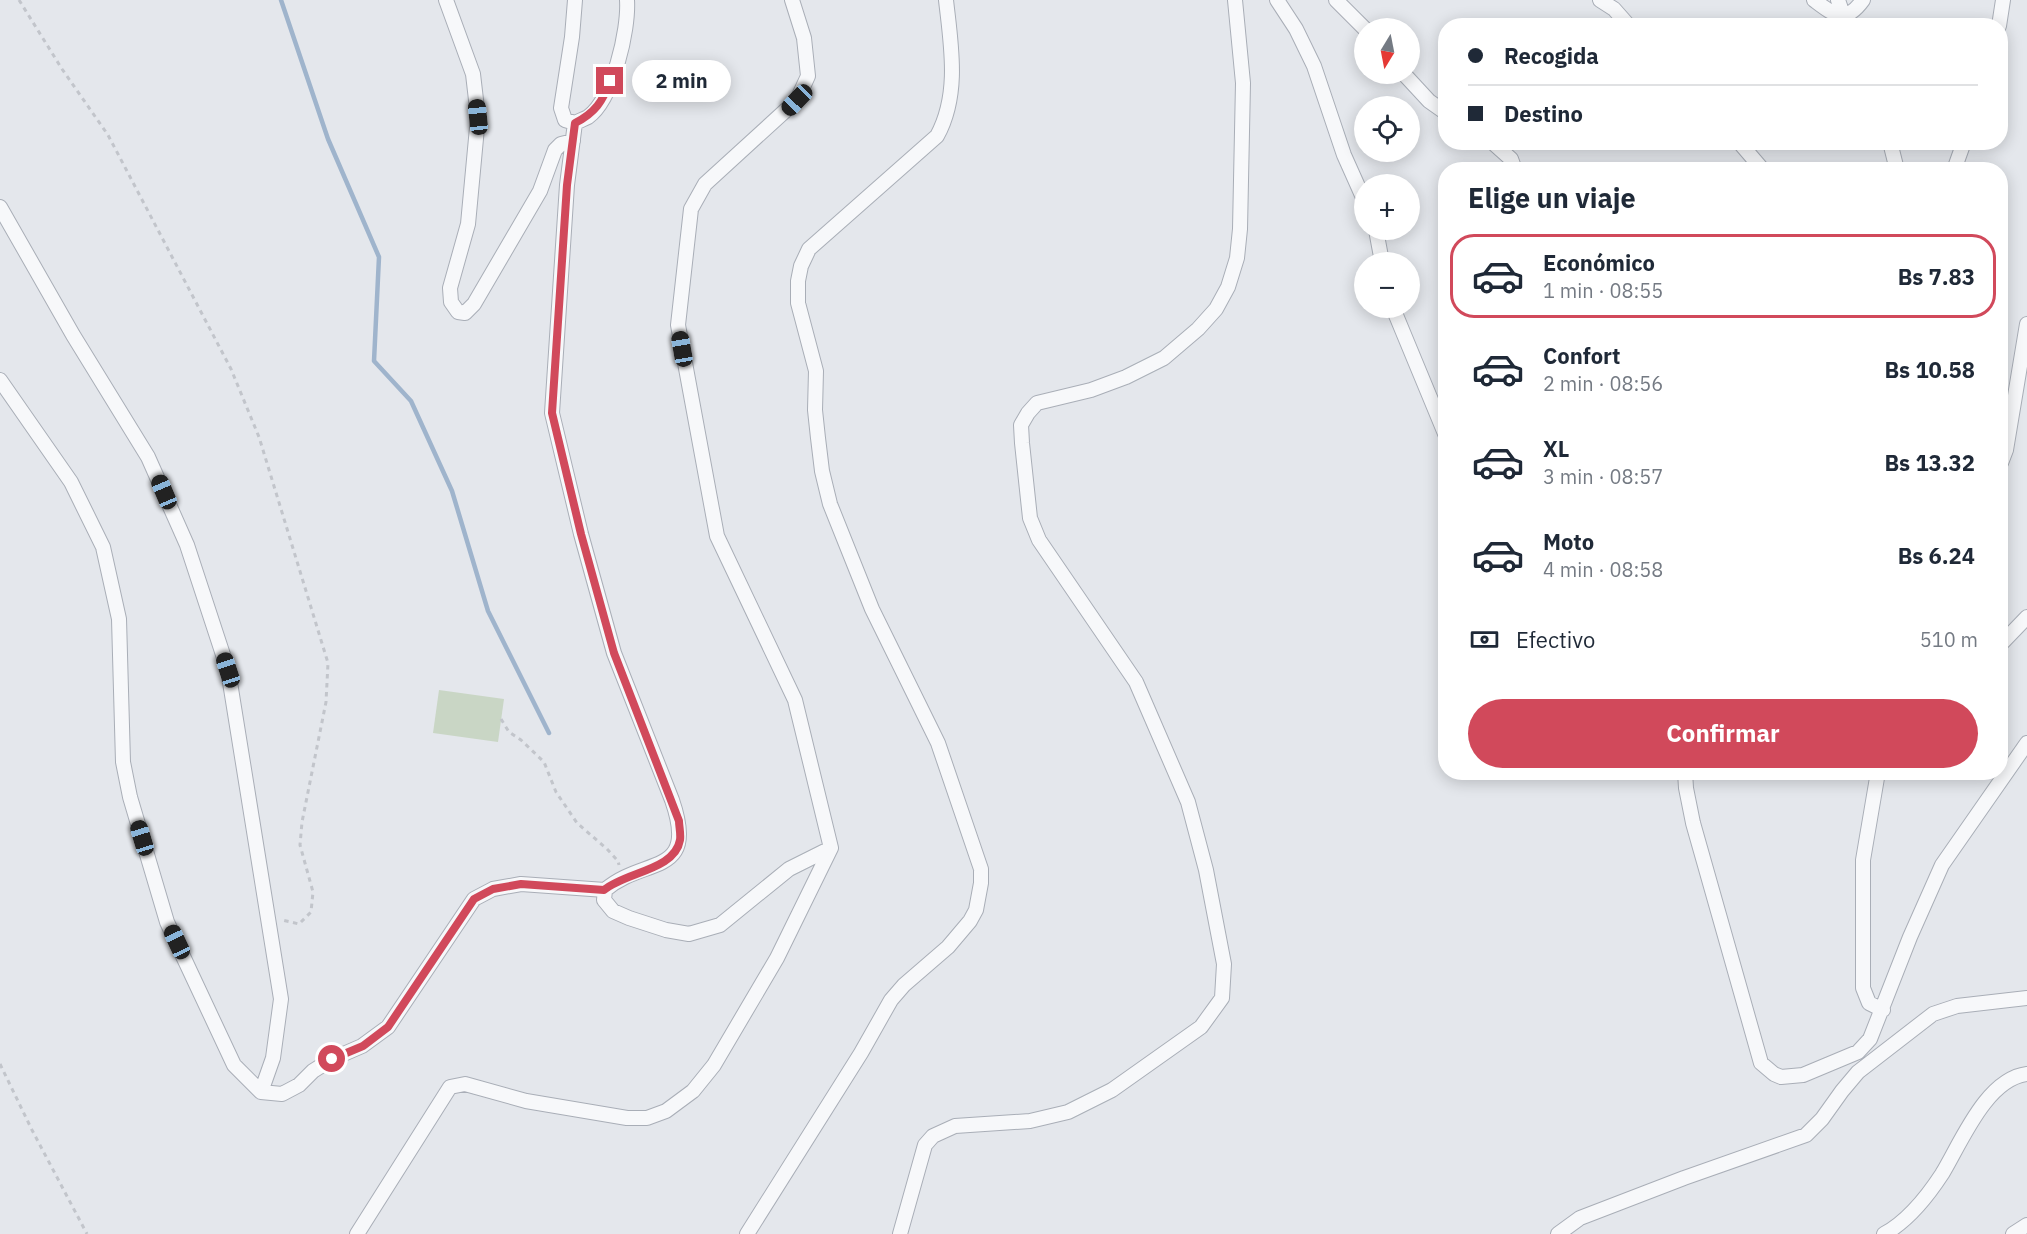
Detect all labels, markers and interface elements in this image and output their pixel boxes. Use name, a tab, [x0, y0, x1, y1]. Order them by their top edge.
north arrow	[1354, 18, 1420, 84]
map controls	[1354, 18, 1420, 318]
text: Recogida	[1504, 41, 1599, 70]
callout: 2 min	[631, 60, 730, 102]
route end	[596, 67, 623, 94]
text: 2 min	[655, 67, 708, 94]
car	[778, 81, 816, 119]
button: locate	[1354, 96, 1420, 162]
car	[467, 98, 489, 136]
text: Destino	[1504, 99, 1583, 128]
button: +	[1354, 174, 1420, 240]
text: Elige un viaje	[1468, 180, 1636, 215]
text: Económico	[1543, 248, 1655, 277]
icon: car	[1471, 249, 1525, 303]
button: −	[1354, 252, 1420, 318]
text: Bs 7.83	[1898, 262, 1975, 291]
text: 1 min · 08:55	[1543, 277, 1663, 304]
car	[670, 330, 694, 368]
text: Confort	[1543, 341, 1621, 370]
icon: car	[1471, 342, 1525, 396]
text: Bs 10.58	[1884, 355, 1975, 384]
text: 2 min · 08:56	[1543, 370, 1663, 397]
text: XL	[1543, 434, 1569, 463]
icon: car	[1471, 435, 1525, 489]
text: Bs 13.32	[1884, 448, 1975, 477]
text: 3 min · 08:57	[1543, 463, 1663, 490]
car	[149, 472, 179, 512]
text: Moto	[1543, 527, 1594, 556]
icon: car	[1471, 528, 1525, 582]
text: Bs 6.24	[1898, 541, 1975, 570]
text: 4 min · 08:58	[1543, 556, 1663, 583]
icon: cash	[1468, 623, 1501, 656]
text: Efectivo	[1516, 625, 1595, 654]
text: 510 m	[1920, 626, 1978, 653]
car	[214, 650, 242, 690]
button: Confirmar	[1468, 699, 1978, 768]
car	[128, 818, 156, 858]
car	[161, 922, 193, 962]
route start	[318, 1045, 345, 1072]

